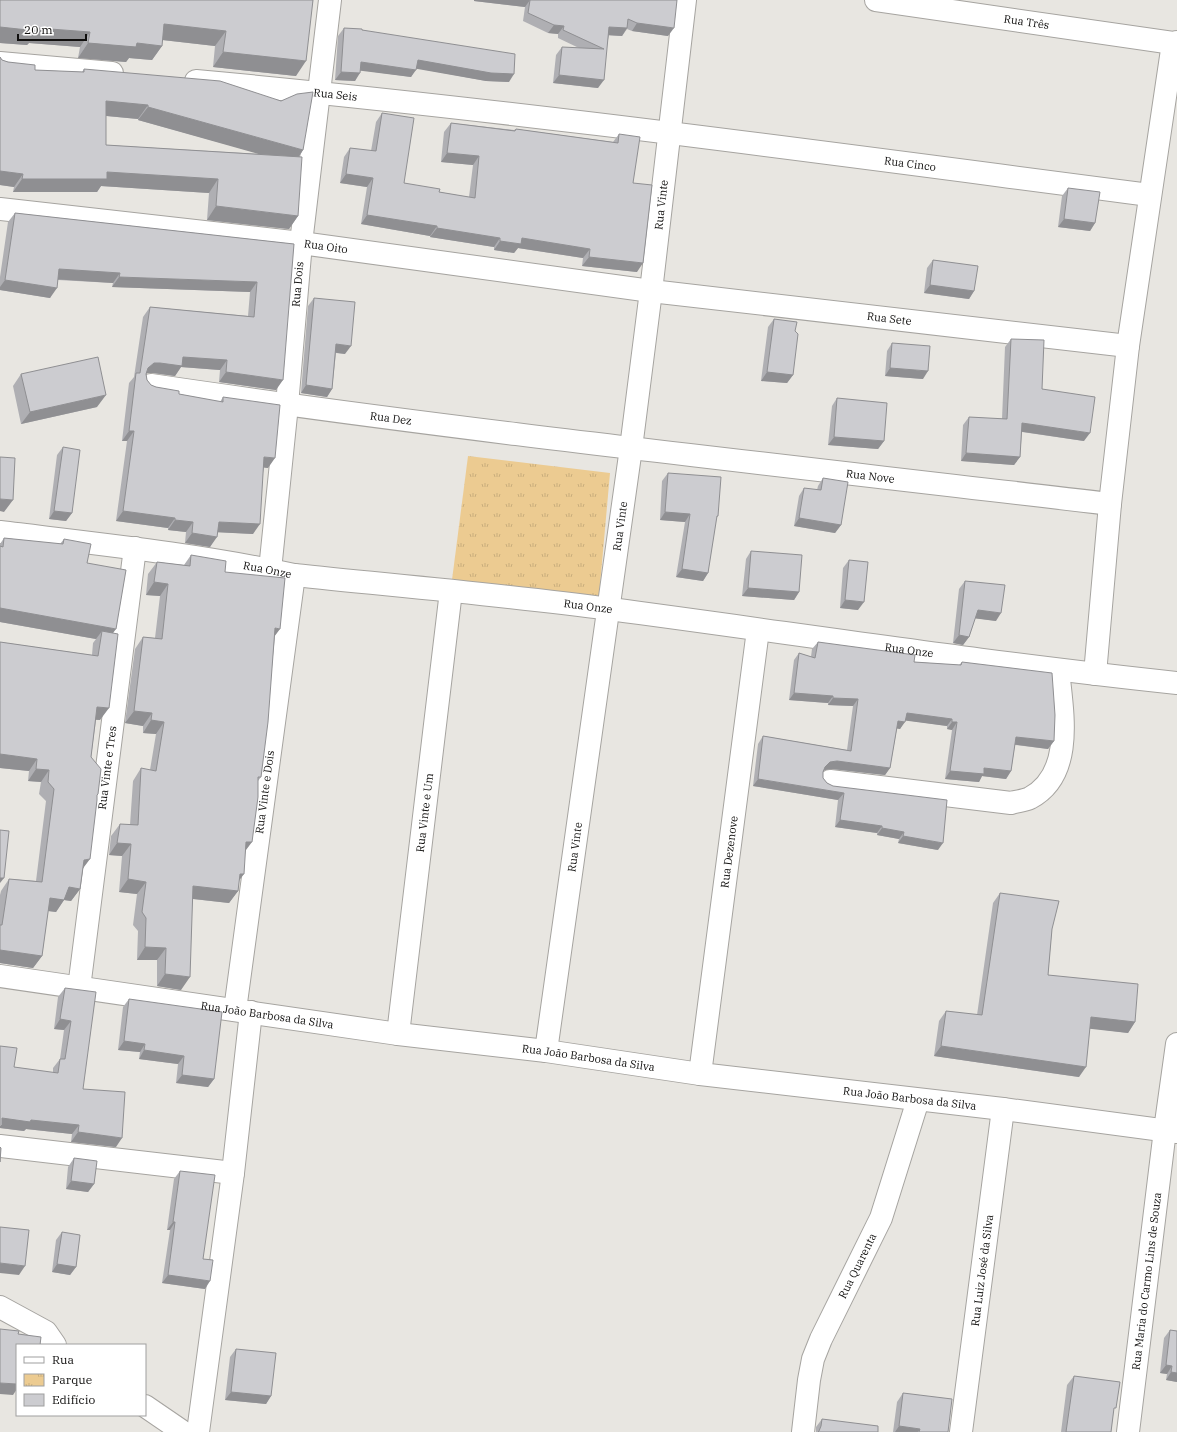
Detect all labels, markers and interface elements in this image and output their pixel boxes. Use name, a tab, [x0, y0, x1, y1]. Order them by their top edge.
street label: Rua Três	[1003, 12, 1050, 32]
scale bar	[18, 16, 86, 42]
text: 20 m	[24, 22, 53, 37]
street label: Rua Seis	[313, 85, 358, 104]
street label: Rua Cinco	[883, 153, 937, 174]
street label: Rua Vinte	[651, 179, 671, 231]
street label: Rua Oito	[303, 236, 349, 256]
street label: Rua Dois	[288, 261, 306, 308]
street label: Rua Sete	[866, 309, 912, 328]
street label: Rua Dez	[369, 409, 413, 428]
street label: Rua Nove	[845, 466, 895, 486]
street label: Rua Vinte	[610, 500, 630, 552]
street label: Rua Onze	[242, 558, 293, 581]
street label: Rua Onze	[563, 596, 613, 616]
street label: Rua Onze	[884, 640, 934, 660]
street label: Rua Vinte e Tres	[95, 725, 119, 810]
street label: Rua Vinte e Dois	[252, 749, 277, 835]
street label: Rua Vinte e Um	[413, 772, 436, 853]
street label: Rua Dezenove	[717, 815, 741, 889]
street label: Rua Vinte	[564, 821, 585, 873]
street label: Rua João Barbosa da Silva	[200, 998, 335, 1032]
street label: Rua João Barbosa da Silva	[521, 1041, 656, 1074]
street label: Rua João Barbosa da Silva	[842, 1084, 977, 1113]
street label: Rua Maria do Carmo Lins de Souza	[1129, 1191, 1164, 1371]
street label: Rua Luiz José da Silva	[968, 1213, 996, 1327]
street label: Rua Quarenta	[835, 1231, 879, 1301]
legend	[16, 1344, 146, 1416]
text: Rua	[52, 1352, 74, 1367]
text: Parque	[52, 1372, 92, 1387]
text: Edifício	[52, 1392, 96, 1407]

